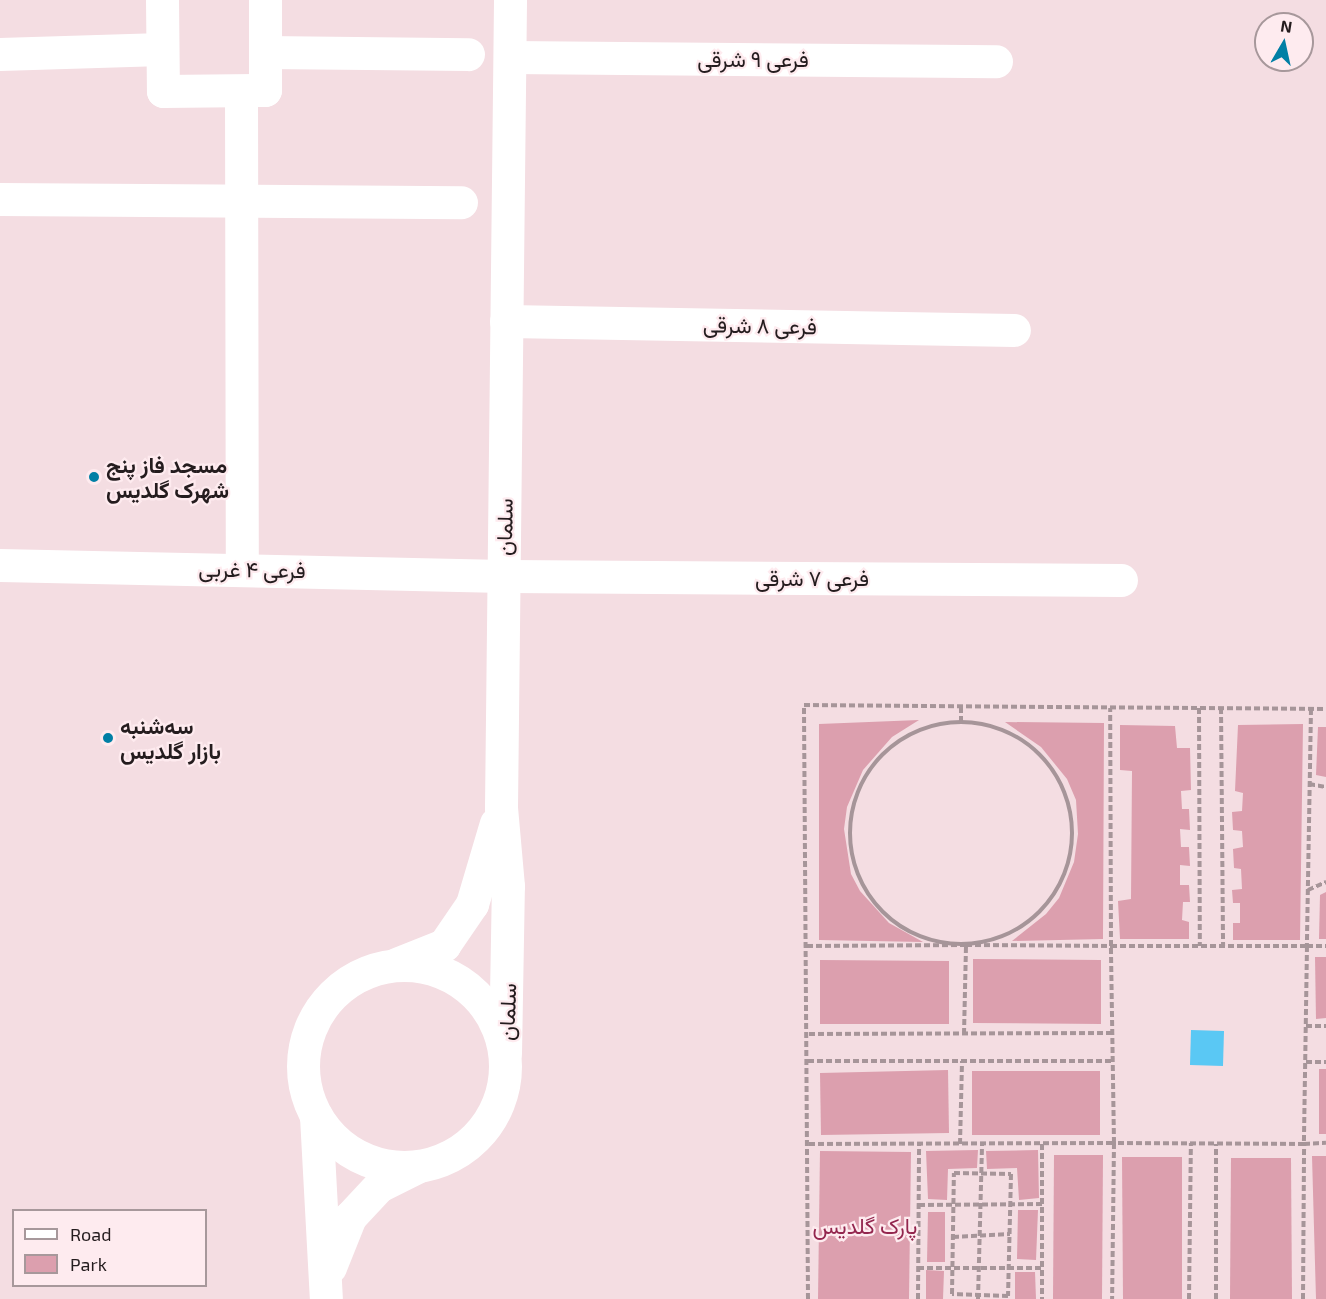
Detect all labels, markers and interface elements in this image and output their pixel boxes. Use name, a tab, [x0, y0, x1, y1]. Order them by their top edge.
north arrow	[1254, 12, 1314, 72]
text: N	[1279, 15, 1294, 36]
street label: فرعی ۹ شرقی	[697, 46, 809, 72]
street label: فرعی ۸ شرقی	[703, 311, 817, 339]
place label: مسجد فاز پنج شهرک گلدیس	[106, 451, 229, 502]
marker: مسجد فاز پنج شهرک گلدیس	[87, 470, 101, 484]
street label: سلمان	[490, 498, 518, 556]
street label: فرعی ۴ غربی	[198, 555, 306, 583]
street label: فرعی ۷ شرقی	[755, 565, 869, 591]
place label: سه‌شنبه بازار گلدیس	[120, 712, 221, 764]
marker: سه‌شنبه بازار گلدیس	[101, 731, 115, 745]
street label: سلمان	[493, 983, 521, 1041]
legend	[12, 1209, 207, 1287]
park label: پارک گلدیس	[813, 1213, 917, 1239]
text: Road	[70, 1223, 111, 1245]
text: Park	[70, 1253, 107, 1275]

